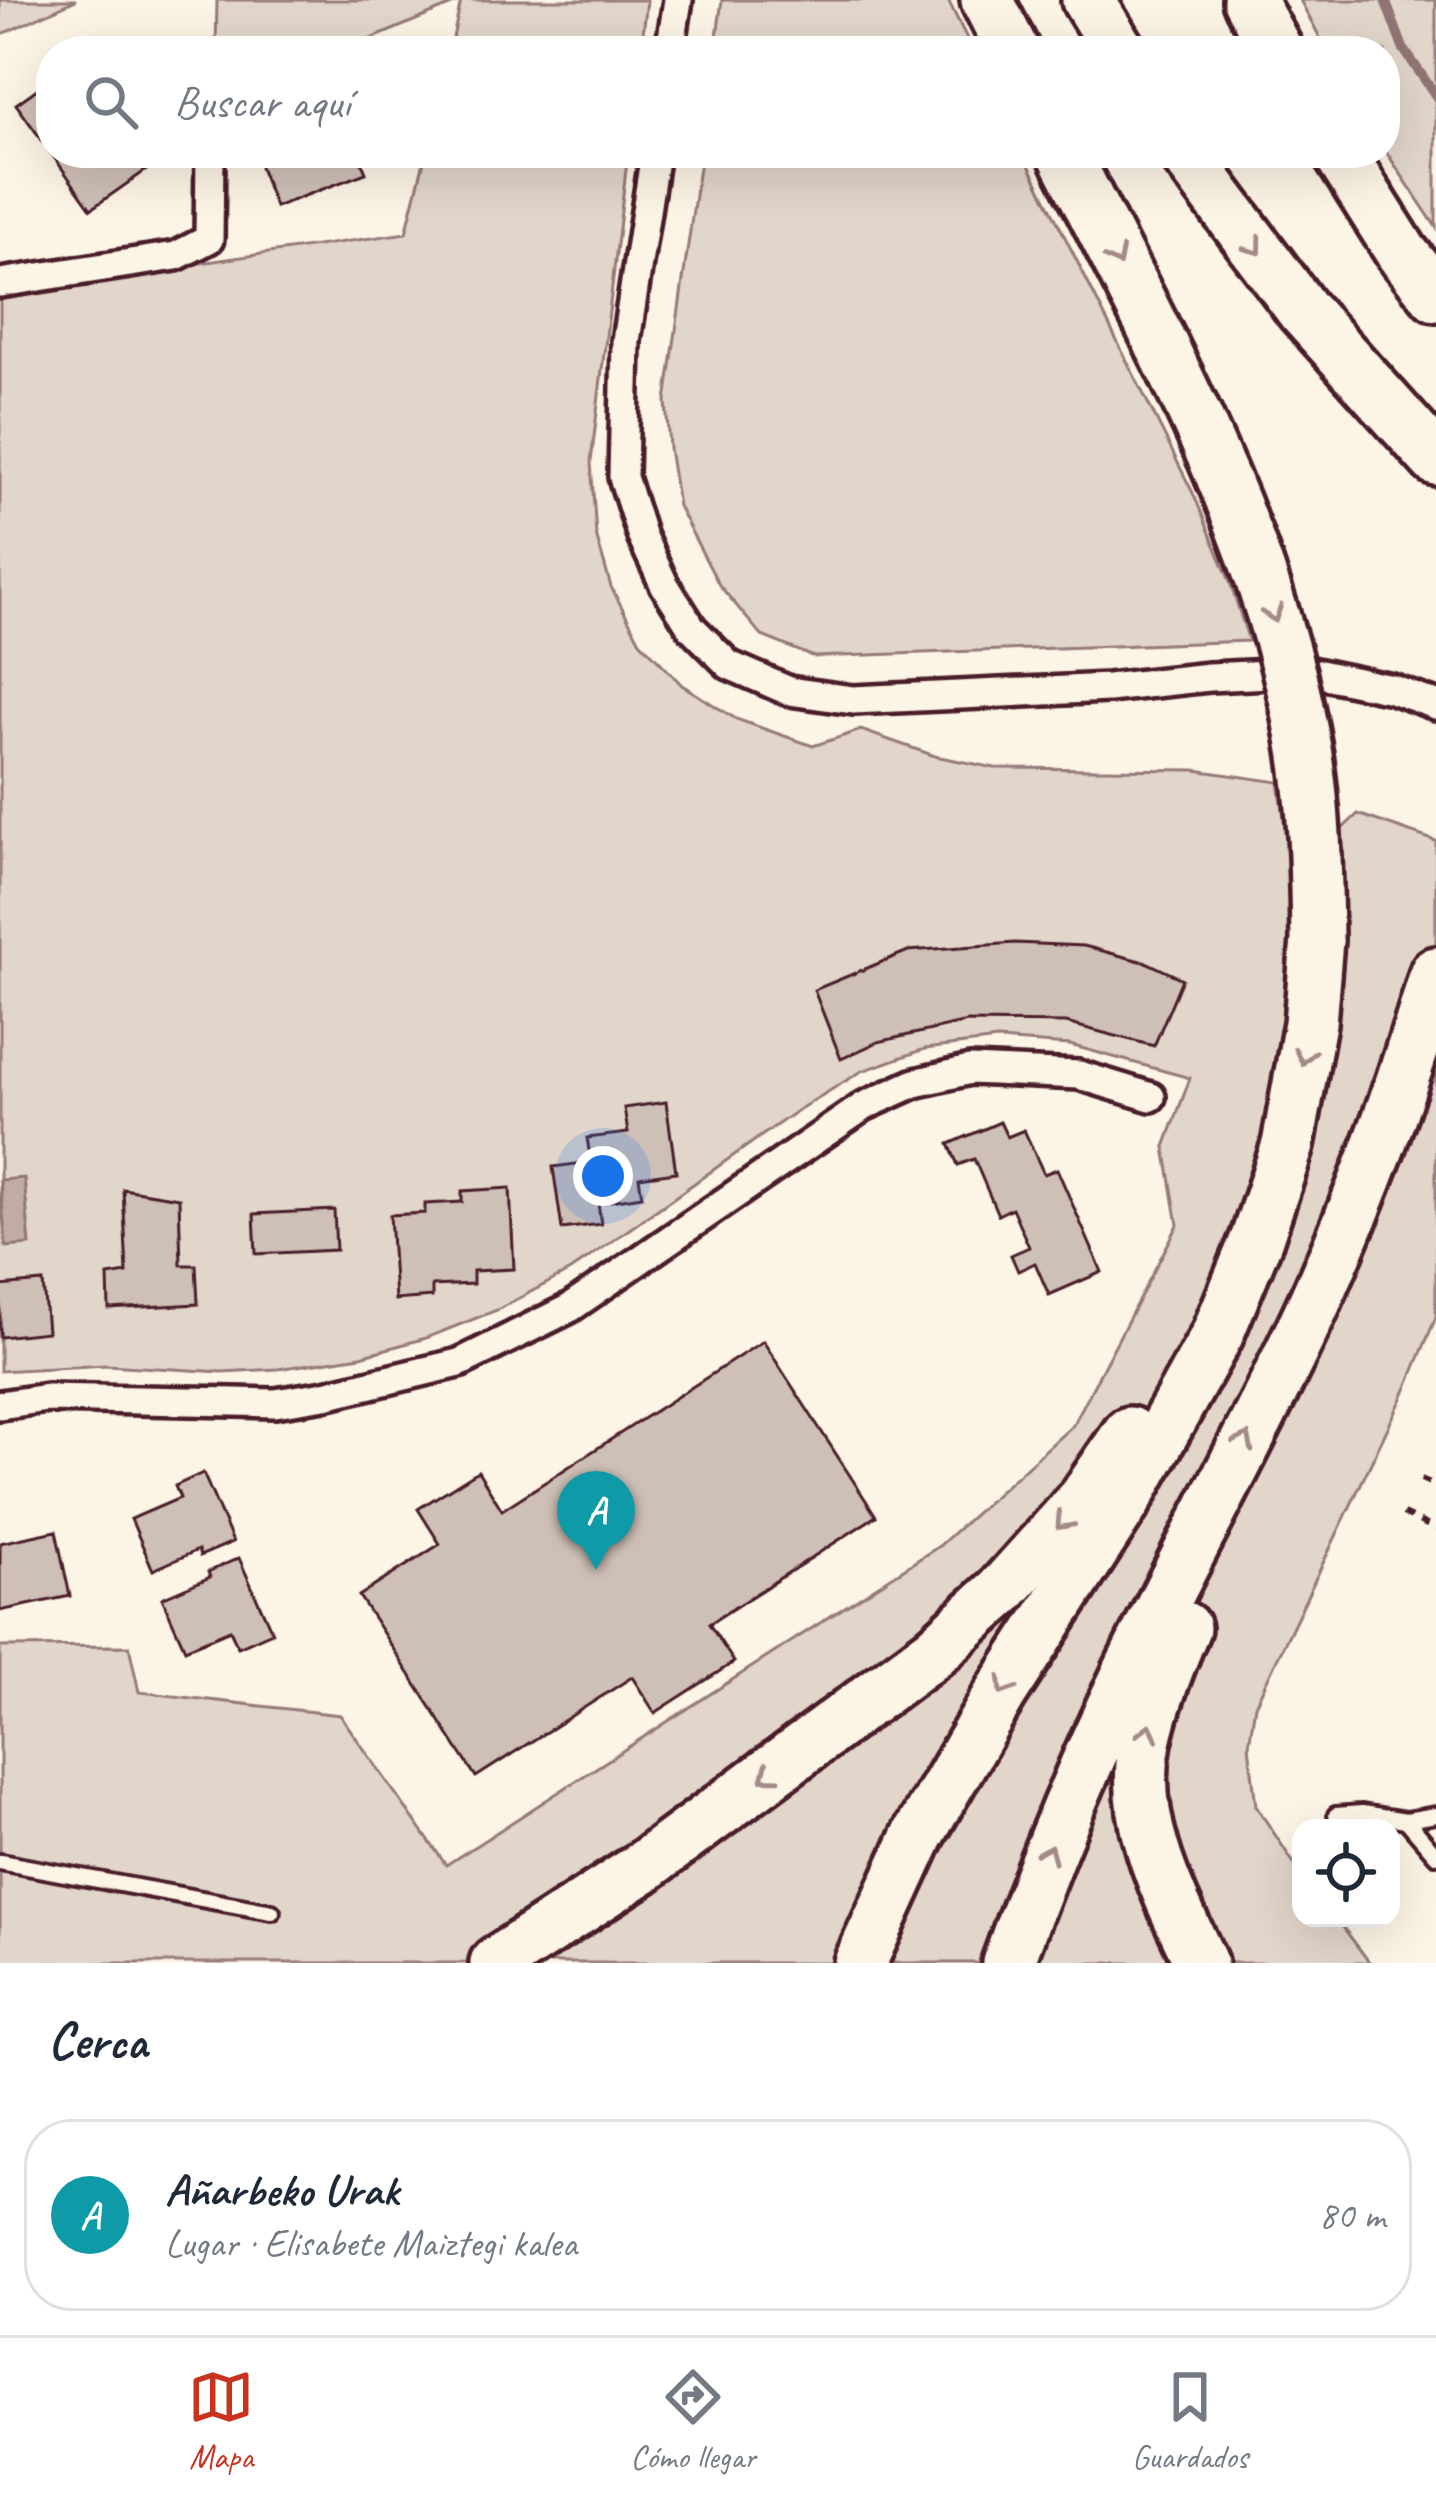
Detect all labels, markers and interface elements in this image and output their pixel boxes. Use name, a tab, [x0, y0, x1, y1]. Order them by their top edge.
search box	[36, 36, 1400, 168]
icon: search	[78, 69, 144, 135]
text: Buscar aquí	[174, 74, 350, 131]
one-way arrow	[1240, 234, 1262, 255]
one-way arrow	[1102, 245, 1125, 267]
one-way arrow	[1258, 603, 1283, 624]
one-way arrow	[1292, 1046, 1318, 1066]
your location	[573, 1146, 633, 1206]
one-way arrow	[1231, 1431, 1254, 1453]
pin: A	[557, 1471, 635, 1570]
one-way arrow	[1056, 1508, 1077, 1529]
one-way arrow	[997, 1674, 1019, 1696]
one-way arrow	[1134, 1722, 1159, 1742]
one-way arrow	[760, 1760, 781, 1782]
map controls	[1292, 1819, 1400, 1927]
button: locate	[1292, 1819, 1400, 1927]
one-way arrow	[1034, 1844, 1058, 1865]
text: Cerca	[48, 2009, 147, 2073]
text: Añarbeko Urak	[165, 2162, 399, 2219]
text: A	[80, 2191, 100, 2240]
text: 80 m	[1319, 2191, 1385, 2240]
text: Lugar · Elisabete Maiztegi kalea	[165, 2219, 577, 2268]
tab: Mapa	[188, 2364, 254, 2478]
tab: Cómo llegar	[631, 2364, 756, 2478]
tab: Guardados	[1132, 2364, 1248, 2478]

